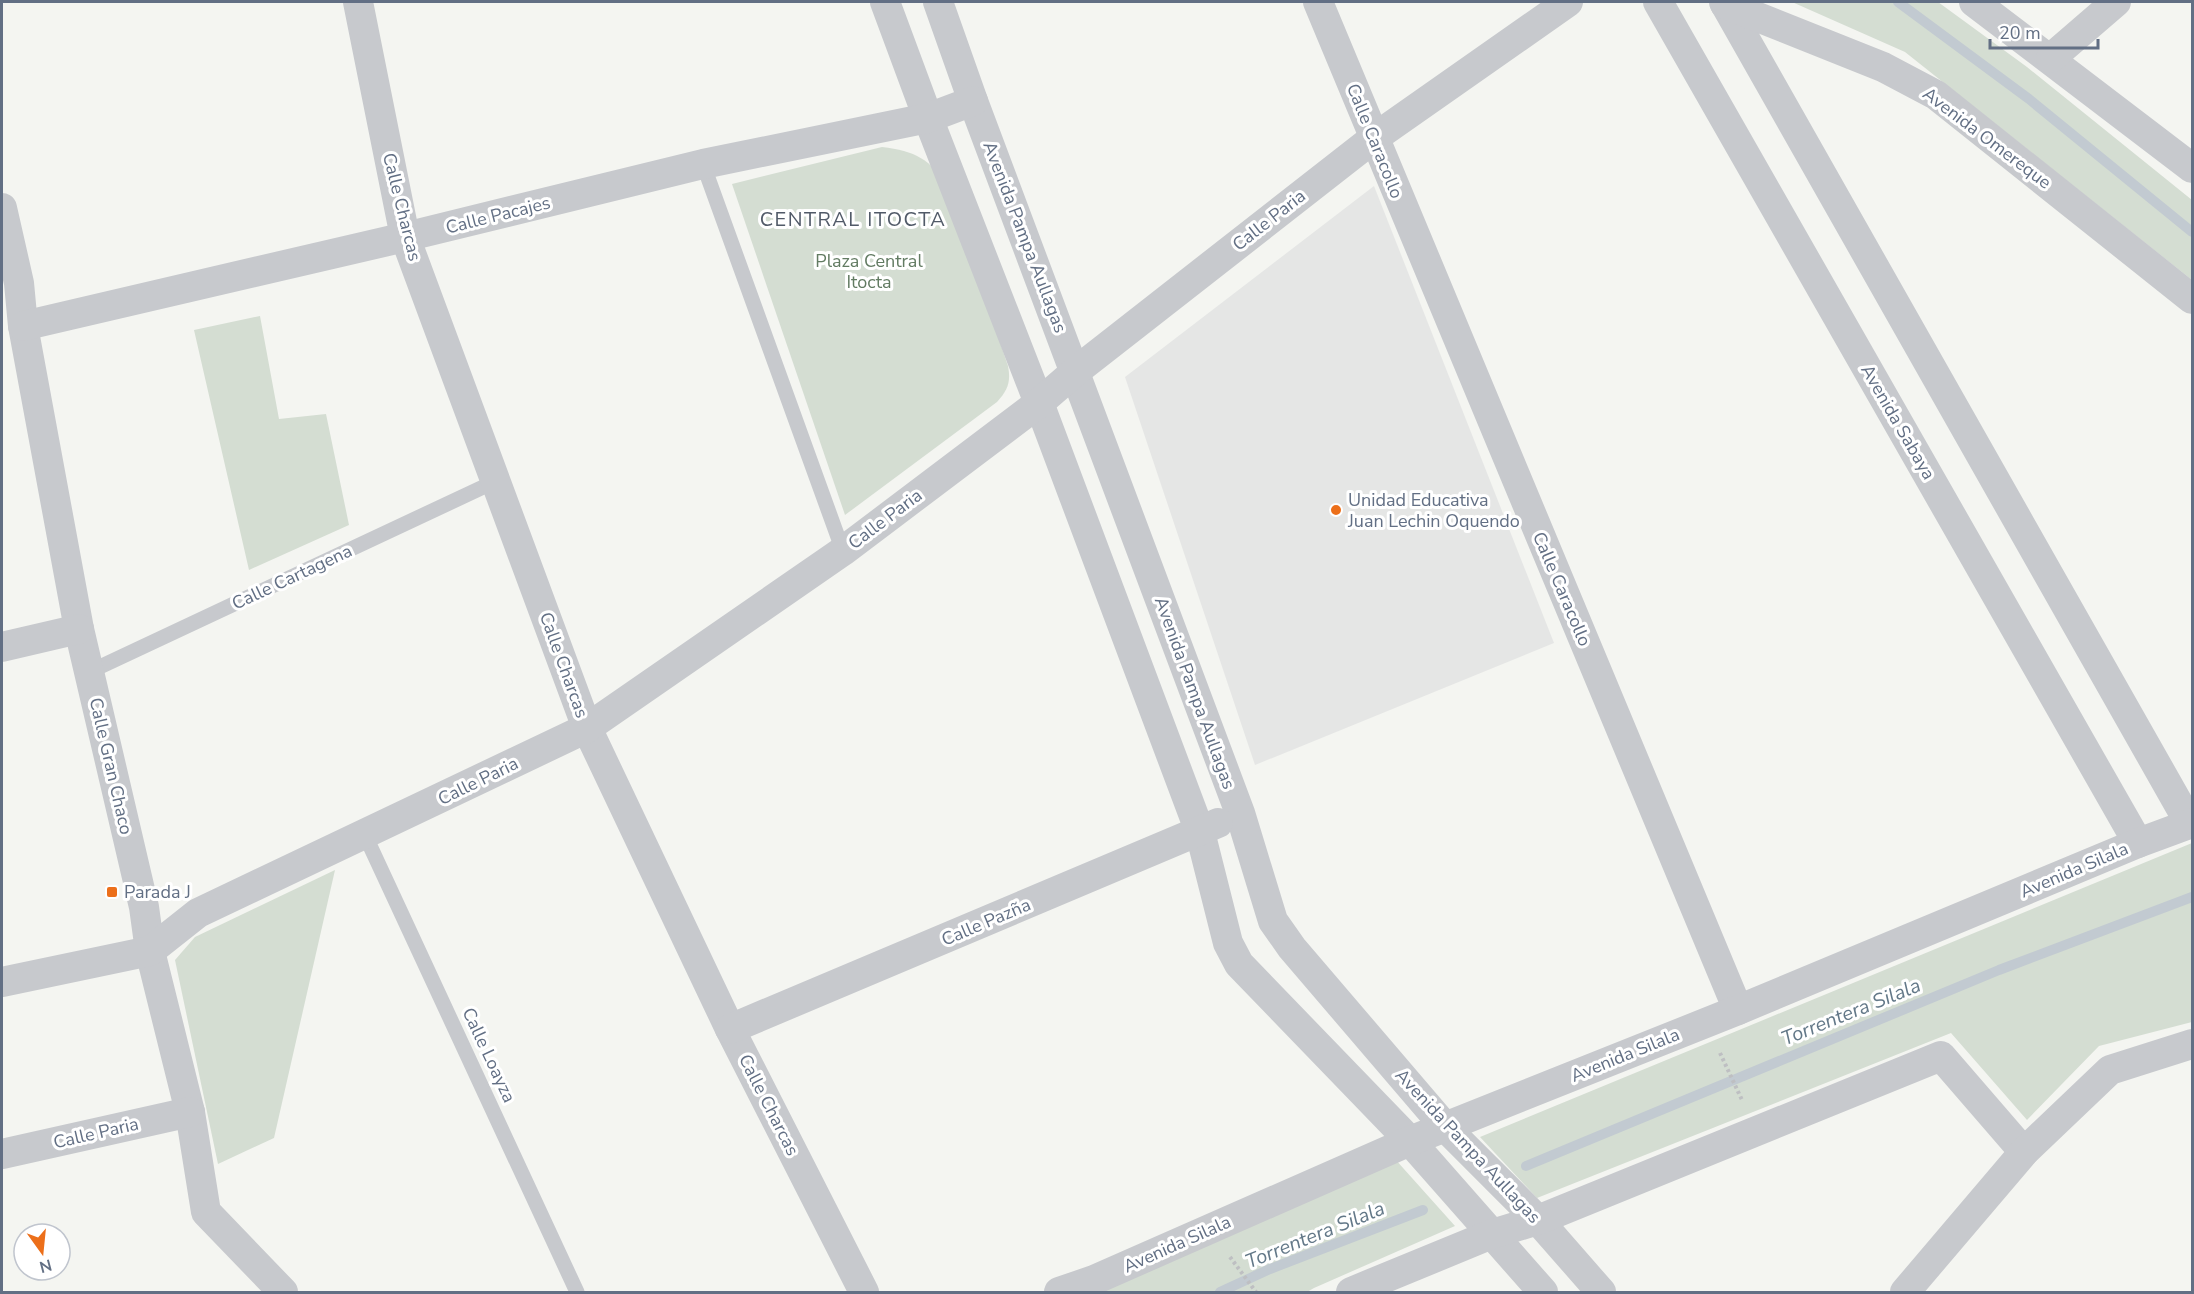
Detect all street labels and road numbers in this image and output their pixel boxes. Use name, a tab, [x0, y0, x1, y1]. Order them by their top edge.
street label: Calle Caracollo	[1341, 80, 1409, 202]
street label: Avenida Omereque	[1918, 82, 2056, 194]
street label: Avenida Pampa Aullagas	[977, 138, 1073, 336]
street label: Calle Charcas	[377, 150, 427, 264]
street label: Calle Paria	[1227, 184, 1311, 256]
street label: Calle Pacajes	[443, 190, 553, 240]
street label: Avenida Sabaya	[1855, 360, 1941, 484]
street label: Calle Paria	[843, 483, 927, 555]
street label: Calle Caracollo	[1527, 528, 1597, 650]
street label: Calle Cartagena	[228, 539, 356, 615]
street label: Avenida Pampa Aullagas	[1149, 593, 1241, 793]
street label: Calle Charcas	[534, 609, 594, 721]
street label: Calle Gran Chaco	[84, 695, 138, 837]
street label: Calle Paria	[434, 751, 522, 811]
street label: Avenida Silala	[2016, 836, 2132, 904]
street label: Calle Pazña	[938, 892, 1034, 952]
street label: Calle Loayza	[457, 1004, 521, 1106]
street label: Avenida Silala	[1567, 1022, 1683, 1088]
street label: Calle Charcas	[733, 1050, 805, 1160]
street label: Avenida Pampa Aullagas	[1390, 1064, 1546, 1228]
street label: Calle Paria	[51, 1112, 141, 1154]
street label: Avenida Silala	[1119, 1210, 1235, 1278]

